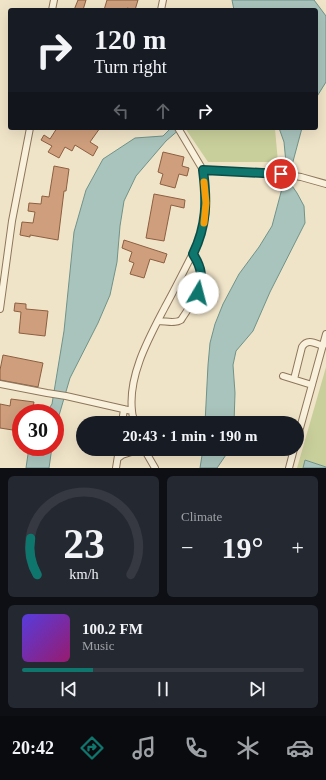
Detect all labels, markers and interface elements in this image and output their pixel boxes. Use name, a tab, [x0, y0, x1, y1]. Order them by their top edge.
icon: right	[28, 24, 80, 76]
text: 120 m	[94, 24, 166, 55]
text: Turn right	[94, 57, 167, 77]
icon: left	[110, 100, 132, 122]
icon: ahead	[152, 100, 174, 122]
icon: right	[194, 100, 216, 122]
pin	[264, 157, 298, 191]
icon: arrive	[270, 163, 292, 185]
position arrow	[177, 272, 219, 314]
speed limit sign: 30	[12, 404, 64, 456]
text: 20:43 · 1 min · 190 m	[123, 428, 258, 444]
text: Climate	[181, 509, 222, 524]
text: 23	[63, 520, 104, 566]
text: 19°	[222, 531, 264, 564]
text: −	[181, 535, 193, 560]
text: +	[292, 535, 304, 560]
text: km/h	[69, 565, 98, 581]
text: 100.2 FM	[82, 621, 143, 637]
text: Music	[82, 638, 115, 653]
icon: previous	[58, 678, 80, 700]
icon: pause	[152, 678, 174, 700]
icon: next	[246, 678, 268, 700]
icon: directions	[78, 734, 106, 762]
icon: music	[130, 734, 158, 762]
icon: phone	[182, 734, 210, 762]
icon: climate	[234, 734, 262, 762]
icon: car	[286, 734, 314, 762]
text: 20:42	[12, 738, 54, 758]

